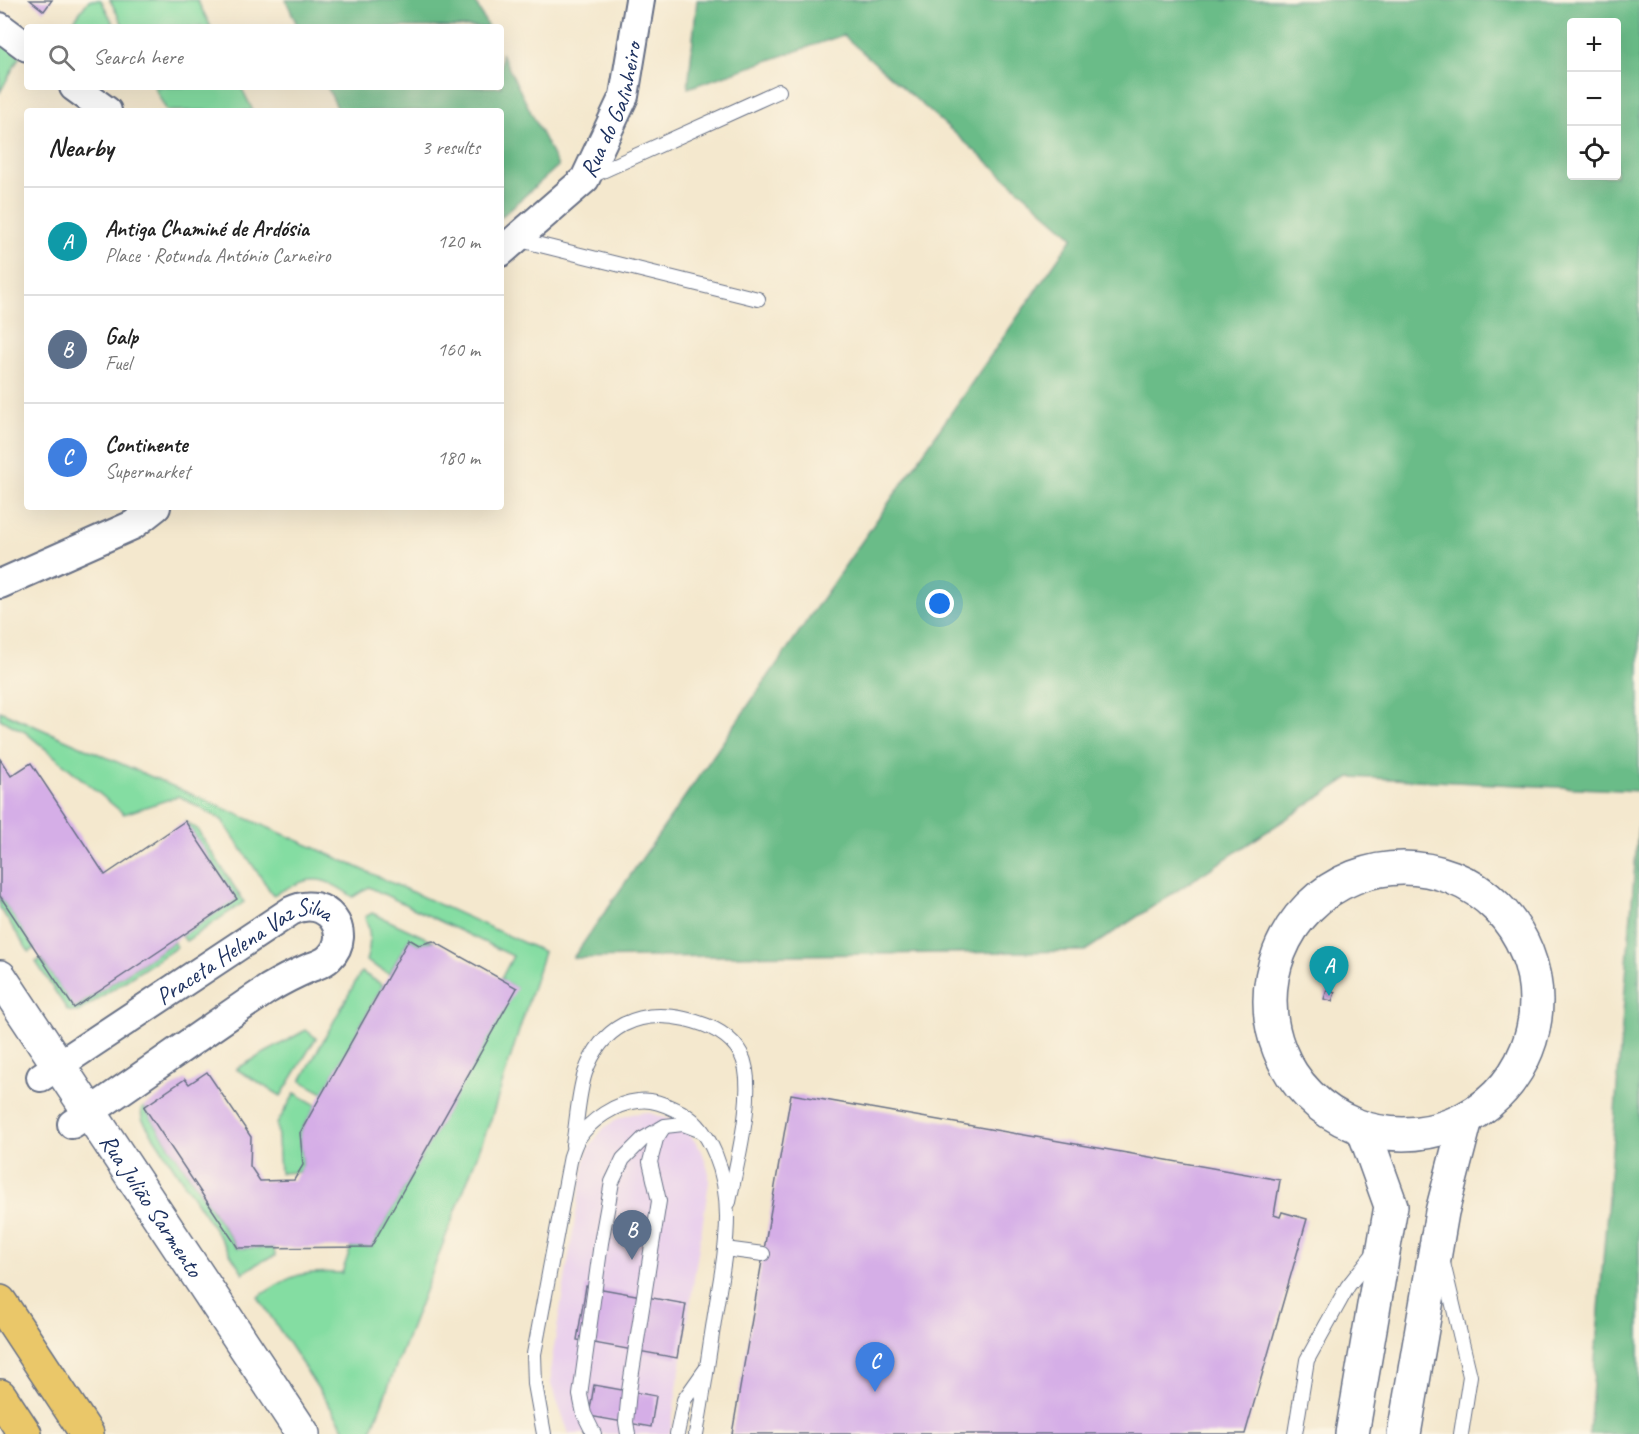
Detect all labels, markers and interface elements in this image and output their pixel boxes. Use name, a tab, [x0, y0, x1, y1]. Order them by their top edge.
map controls	[1567, 18, 1621, 180]
button: +	[1567, 18, 1621, 72]
search box	[24, 24, 504, 90]
street label: Rua do Galinheiro	[573, 38, 648, 182]
icon: search	[45, 41, 78, 74]
text: Search here	[93, 43, 183, 71]
button: −	[1567, 72, 1621, 126]
button: locate	[1567, 126, 1621, 180]
text: Nearby	[48, 131, 113, 164]
text: 3 results	[421, 135, 480, 160]
text: Antiga Chaminé de Ardósia	[105, 215, 309, 243]
text: A	[62, 229, 73, 254]
text: 120 m	[437, 229, 480, 254]
text: Place · Rotunda António Carneiro	[105, 243, 331, 268]
text: Galp	[105, 323, 138, 351]
text: B	[62, 337, 73, 362]
text: 160 m	[437, 337, 480, 362]
text: Fuel	[105, 351, 131, 376]
text: Continente	[105, 431, 187, 459]
text: C	[63, 445, 72, 470]
text: 180 m	[437, 445, 480, 470]
text: Supermarket	[105, 459, 190, 484]
your location	[925, 589, 954, 618]
street label: Praceta Helena Vaz Silva	[150, 891, 342, 1012]
pin: A	[1310, 946, 1348, 996]
street label: Rua Julião Sarmento	[93, 1128, 211, 1284]
pin: B	[612, 1210, 652, 1260]
pin: C	[856, 1342, 894, 1392]

